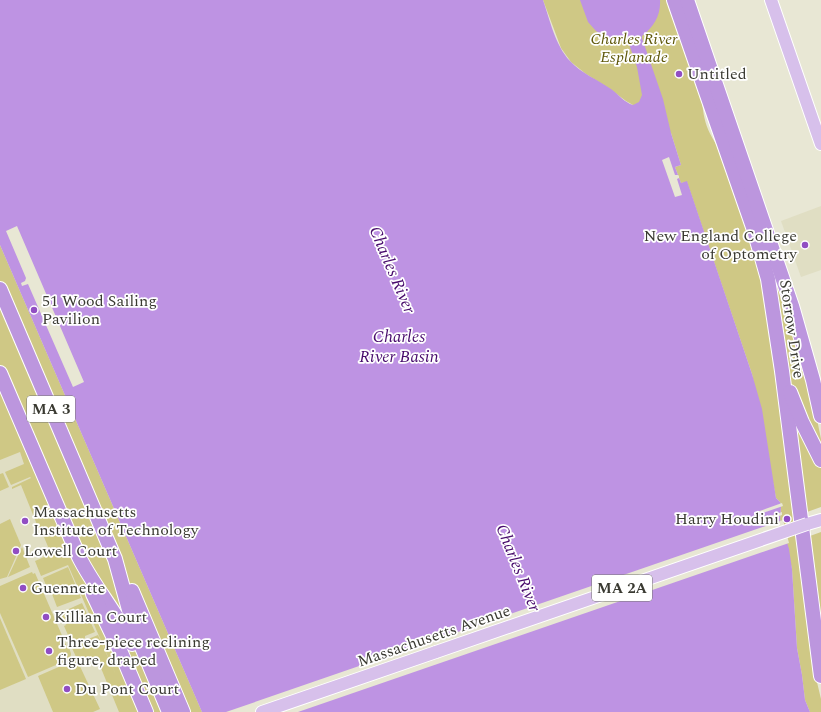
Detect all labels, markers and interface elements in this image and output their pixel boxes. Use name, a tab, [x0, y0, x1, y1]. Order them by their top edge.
park label: Charles River Esplanade	[590, 27, 678, 69]
place label: Untitled	[687, 62, 747, 86]
marker: Untitled	[674, 69, 684, 79]
water label: Charles River	[362, 222, 422, 318]
place label: New England College of Optometry	[644, 224, 798, 266]
marker: New England College of Optometry	[800, 240, 810, 250]
street label: Storrow Drive	[773, 278, 811, 380]
place label: 51 Wood Sailing Pavilion	[42, 289, 157, 331]
marker: 51 Wood Sailing Pavilion	[29, 305, 39, 315]
water label: Charles River Basin	[359, 324, 439, 370]
road number: MA 3	[27, 396, 75, 422]
place label: Massachusetts Institute of Technology	[33, 500, 200, 542]
place label: Harry Houdini	[675, 507, 779, 531]
marker: Harry Houdini	[782, 514, 792, 524]
marker: Massachusetts Institute of Technology	[20, 516, 30, 526]
water label: Charles River	[489, 520, 547, 616]
place label: Lowell Court	[24, 539, 118, 563]
marker: Lowell Court	[11, 546, 21, 556]
road number: MA 2A	[592, 575, 652, 601]
place label: Guennette	[31, 576, 105, 600]
marker: Guennette	[18, 583, 28, 593]
street label: Massachusetts Avenue	[354, 599, 514, 673]
place label: Killian Court	[54, 605, 147, 629]
marker: Killian Court	[41, 612, 51, 622]
place label: Three-piece reclining figure, draped	[57, 630, 210, 672]
marker: Three-piece reclining figure, draped	[44, 646, 54, 656]
place label: Du Pont Court	[75, 677, 179, 701]
marker: Du Pont Court	[62, 684, 72, 694]

